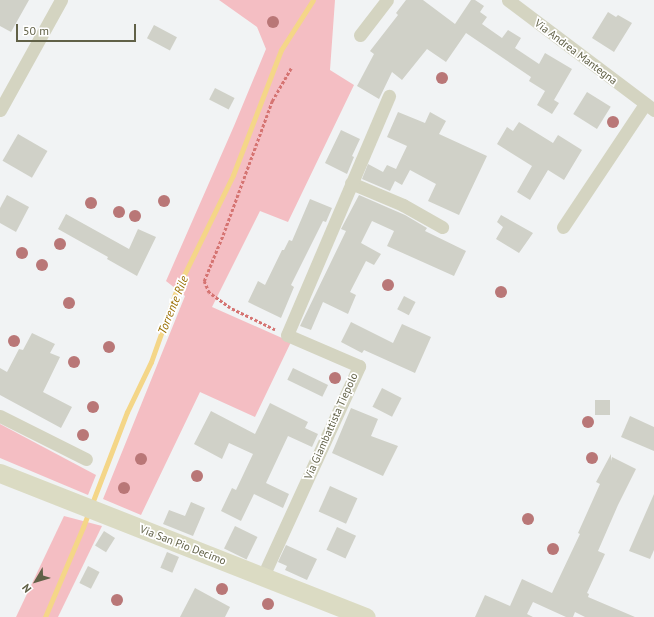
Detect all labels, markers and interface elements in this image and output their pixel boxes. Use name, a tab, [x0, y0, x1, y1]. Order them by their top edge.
scale bar	[18, 16, 138, 42]
street label: Via Andrea Mantegna	[532, 17, 620, 87]
text: 50 m	[23, 23, 49, 38]
water label: Torrente Rile	[155, 274, 191, 336]
street label: Via Giambattista Tiepolo	[301, 370, 361, 482]
street label: Via San Pio Decimo	[138, 523, 228, 567]
north arrow	[16, 561, 56, 601]
text: N	[19, 581, 34, 596]

